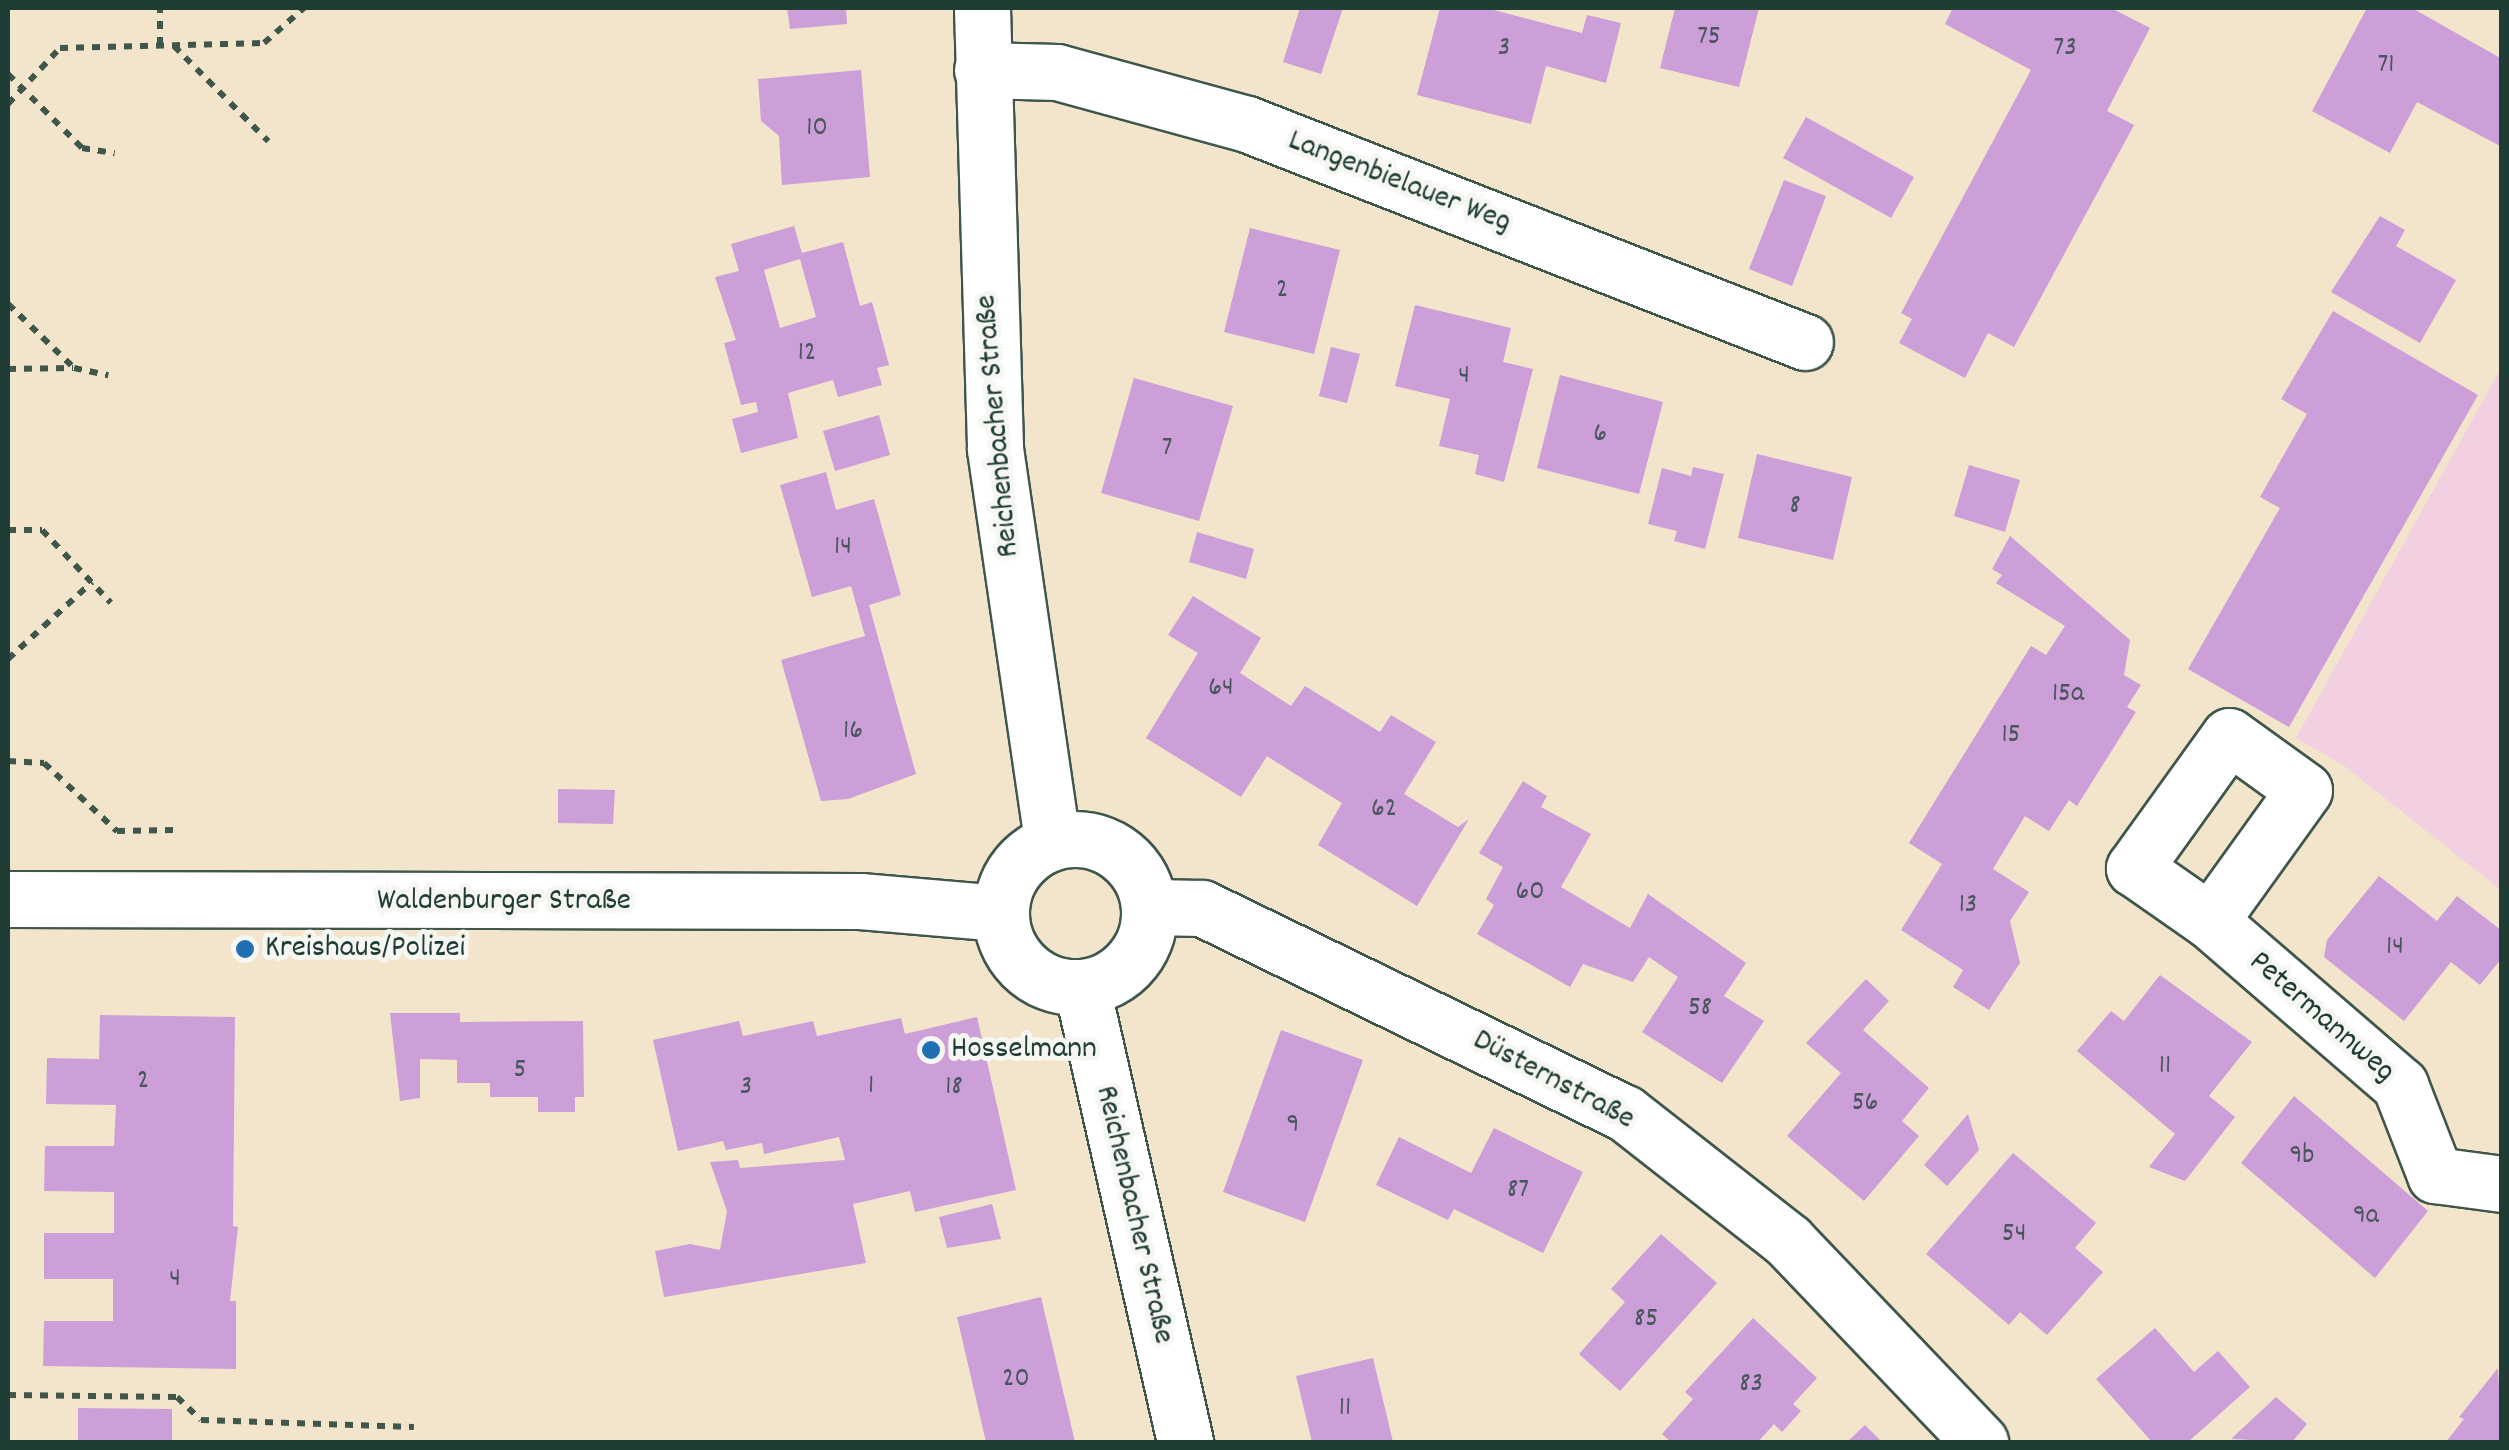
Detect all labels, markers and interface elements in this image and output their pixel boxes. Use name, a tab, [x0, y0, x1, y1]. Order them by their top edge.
house number: 75	[1697, 21, 1721, 55]
house number: 3	[1498, 32, 1510, 66]
house number: 73	[2053, 32, 2077, 66]
house number: 71	[2378, 49, 2394, 83]
house number: 10	[806, 112, 828, 146]
street label: Langenbielauer Weg	[1282, 123, 1516, 243]
house number: 2	[1276, 274, 1288, 308]
street label: Reichenbacher Straße	[968, 293, 1030, 559]
house number: 12	[798, 337, 816, 371]
house number: 4	[1458, 360, 1470, 394]
house number: 6	[1593, 418, 1607, 452]
house number: 7	[1162, 432, 1172, 466]
house number: 8	[1789, 490, 1801, 524]
house number: 14	[834, 531, 852, 565]
house number: 64	[1208, 672, 1234, 706]
house number: 15a	[2052, 678, 2084, 712]
house number: 16	[843, 715, 863, 749]
house number: 15	[2001, 719, 2021, 753]
house number: 62	[1371, 793, 1397, 827]
house number: 60	[1516, 876, 1544, 910]
street label: Waldenburger Straße	[377, 883, 631, 921]
house number: 13	[1959, 889, 1977, 923]
place label: Kreishaus/Polizei	[265, 930, 465, 968]
house number: 14	[2386, 931, 2404, 965]
marker: Kreishaus/Polizei	[234, 938, 256, 960]
street label: Petermannweg	[2240, 944, 2402, 1092]
house number: 58	[1688, 992, 1712, 1026]
street label: Düsternstraße	[1466, 1022, 1640, 1140]
place label: Hosselmann	[951, 1031, 1097, 1069]
marker: Hosselmann	[920, 1039, 942, 1061]
house number: 11	[2159, 1050, 2171, 1084]
house number: 5	[514, 1054, 526, 1088]
house number: 2	[137, 1065, 149, 1099]
house number: 1	[868, 1070, 874, 1104]
house number: 3	[740, 1071, 752, 1105]
house number: 18	[945, 1071, 963, 1105]
street label: Reichenbacher Straße	[1085, 1082, 1181, 1348]
house number: 56	[1852, 1087, 1878, 1121]
house number: 9	[1287, 1109, 1299, 1143]
house number: 9b	[2290, 1140, 2314, 1174]
house number: 87	[1507, 1174, 1529, 1208]
house number: 9a	[2353, 1200, 2379, 1234]
house number: 54	[2002, 1218, 2026, 1252]
house number: 4	[169, 1263, 181, 1297]
house number: 85	[1634, 1303, 1658, 1337]
house number: 20	[1002, 1363, 1030, 1397]
house number: 83	[1739, 1368, 1763, 1402]
house number: 11	[1339, 1392, 1351, 1426]

